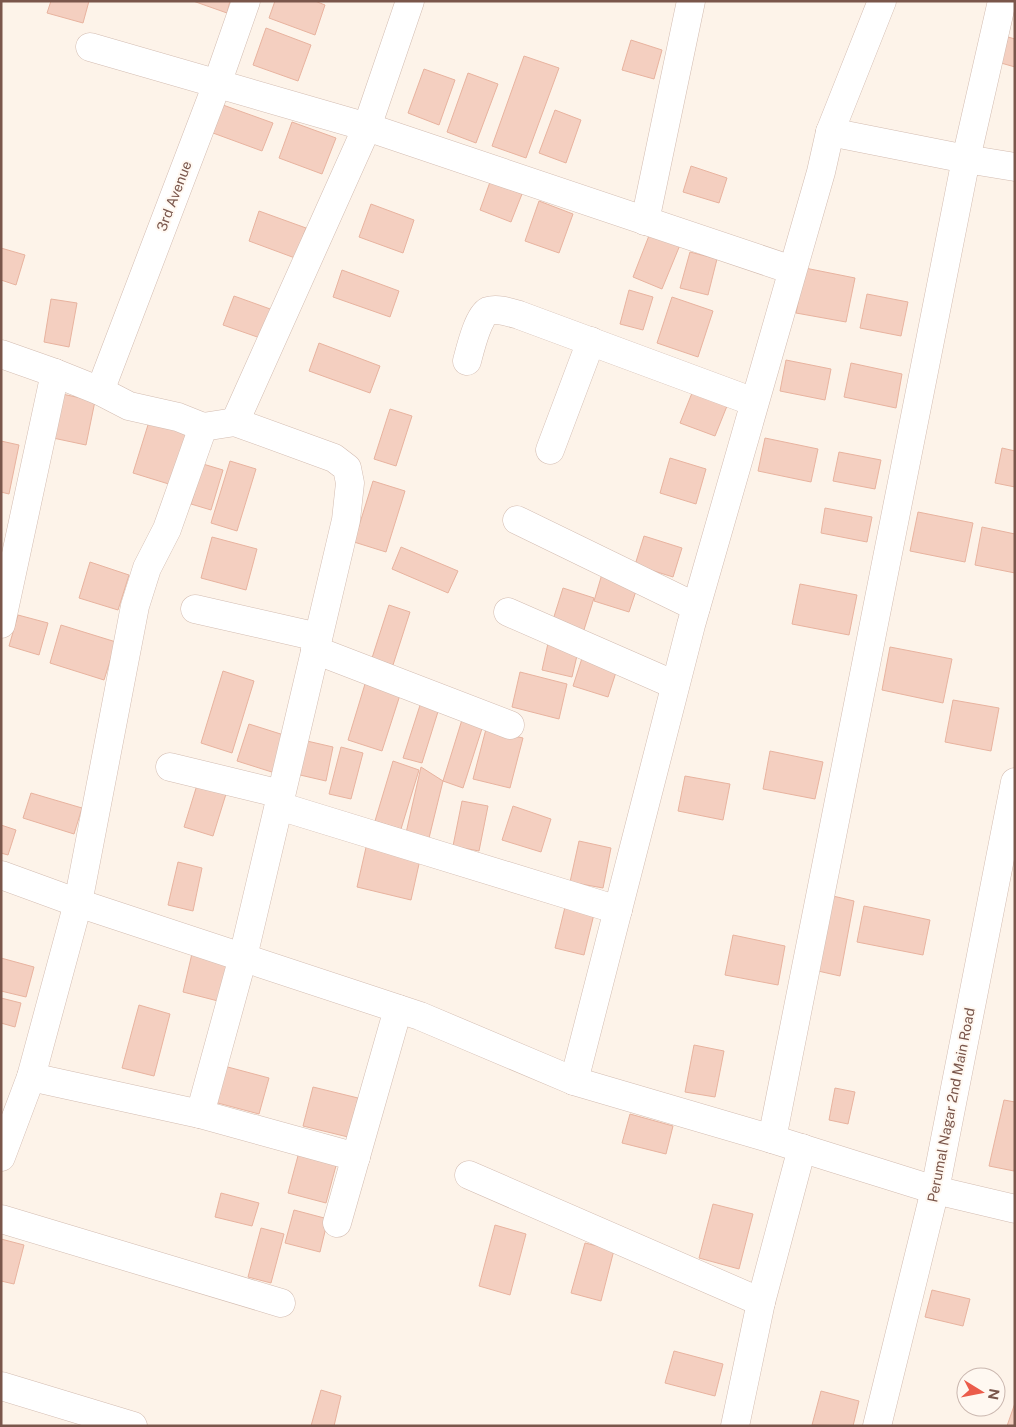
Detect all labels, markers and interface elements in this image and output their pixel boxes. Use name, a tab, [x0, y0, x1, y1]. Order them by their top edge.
street label: 3rd Avenue	[153, 159, 195, 233]
street label: Perumal Nagar 2nd Main Road	[924, 1006, 978, 1204]
north arrow	[956, 1367, 1006, 1417]
text: N	[985, 1387, 1003, 1401]

